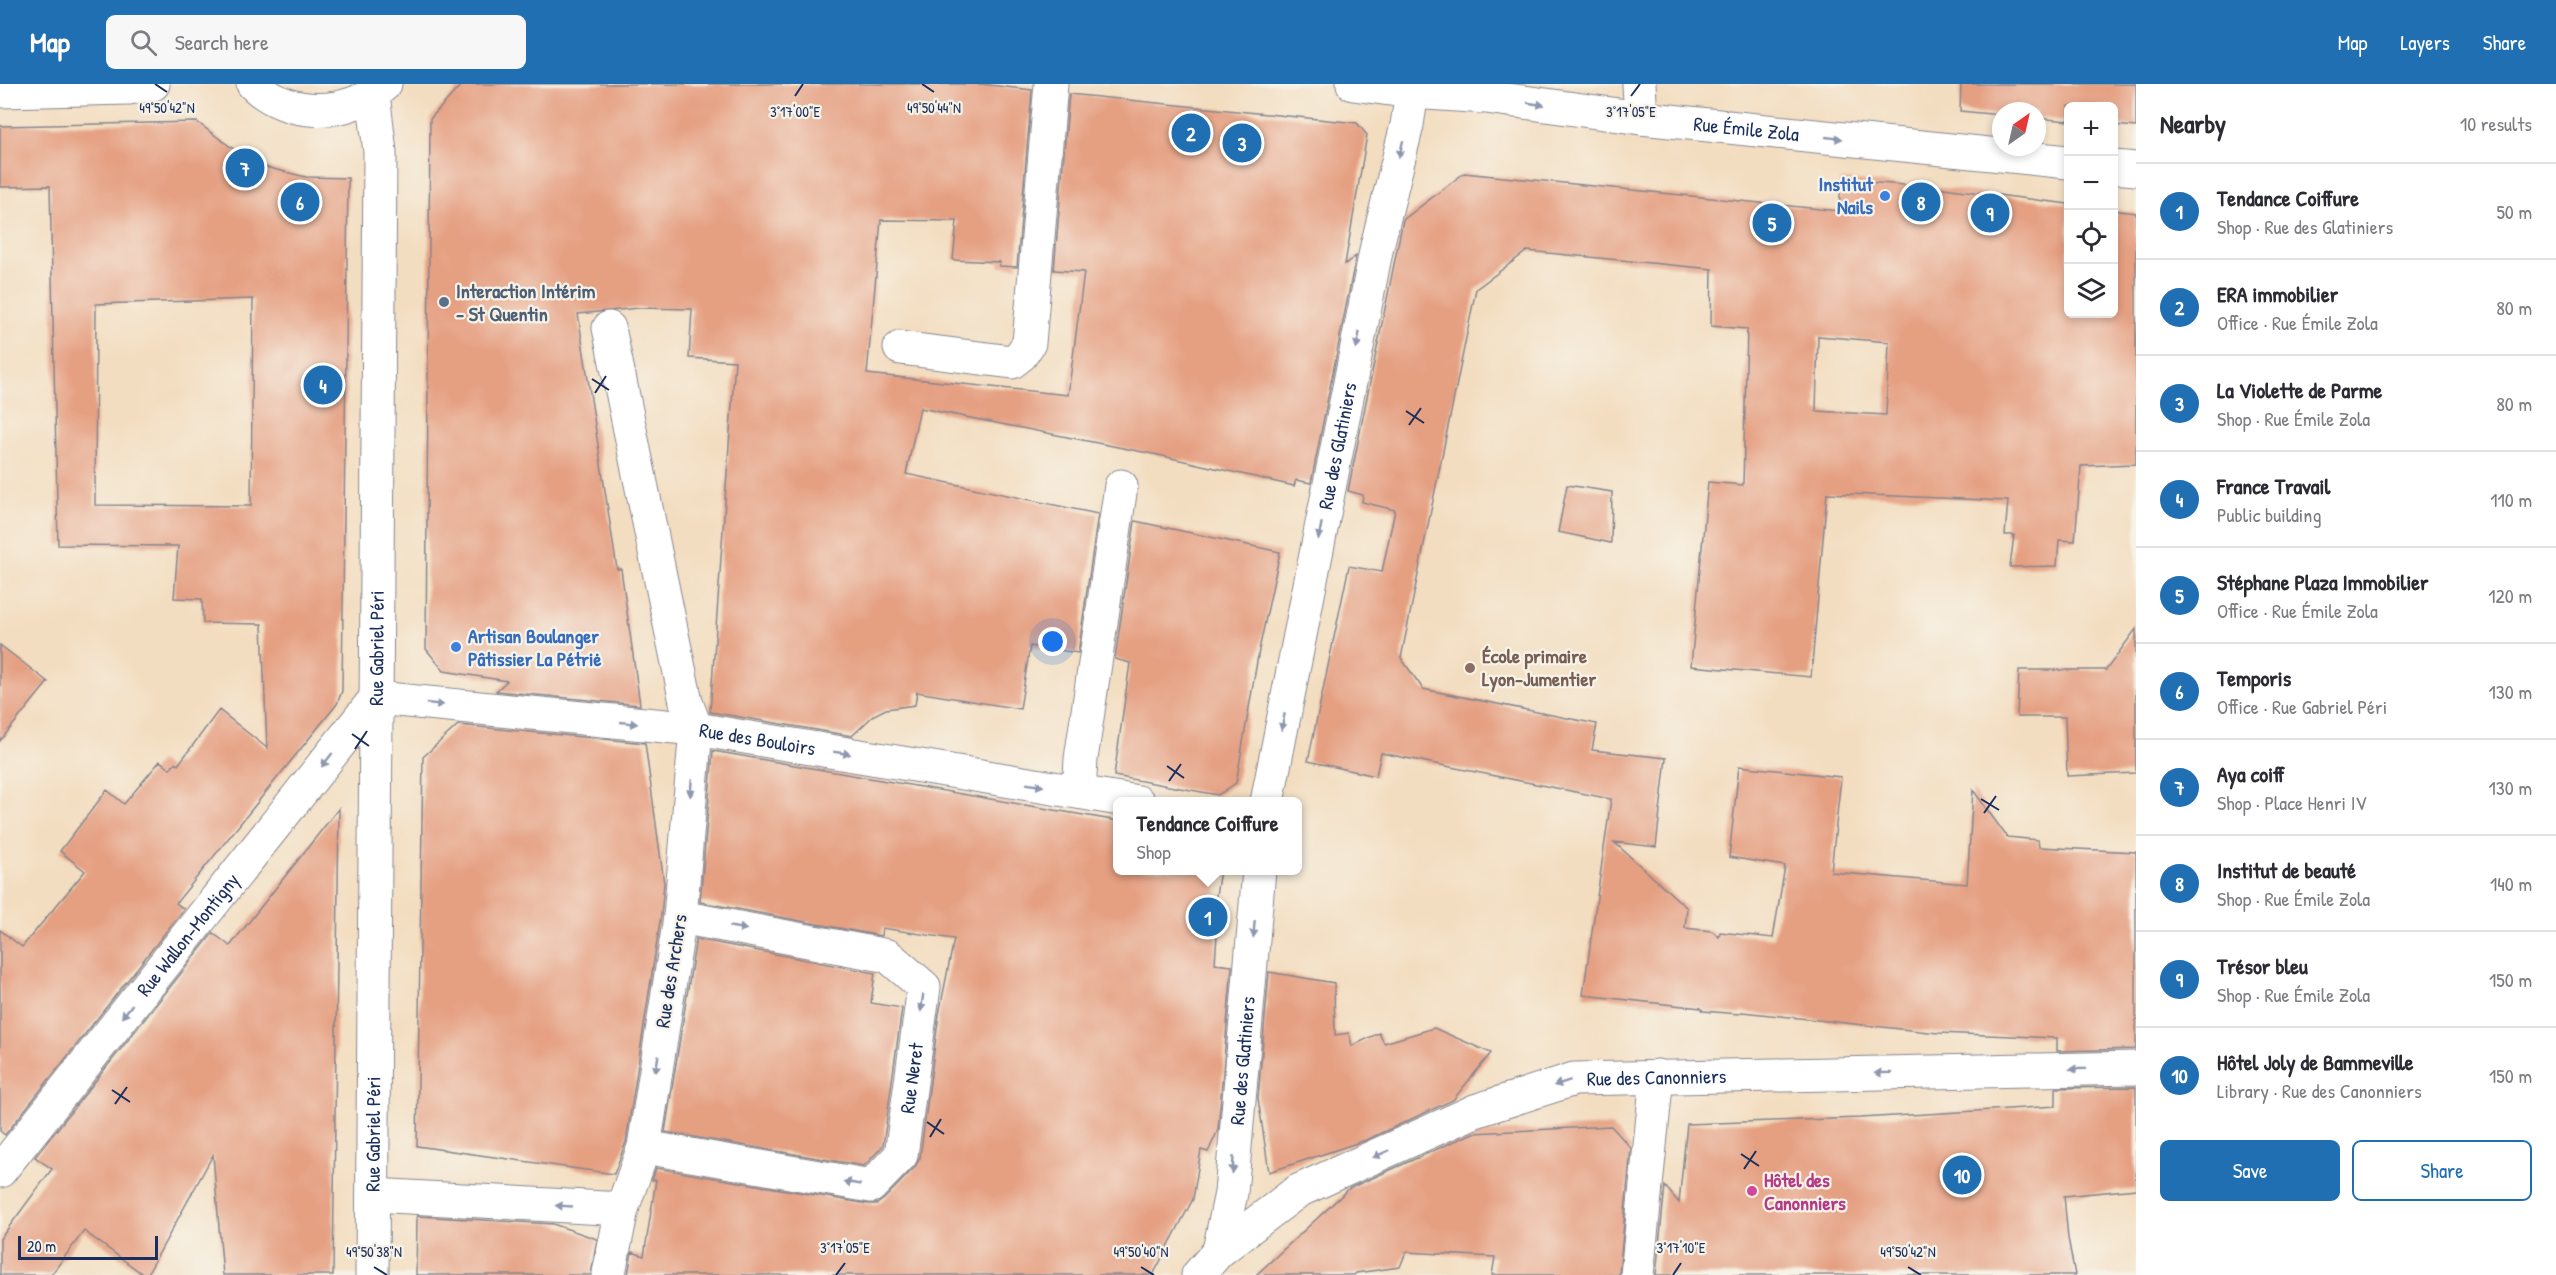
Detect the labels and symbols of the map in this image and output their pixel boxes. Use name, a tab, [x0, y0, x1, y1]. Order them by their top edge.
text: 49°50'42"N	[139, 97, 195, 118]
text: 49°50'44"N	[907, 97, 961, 118]
one-way arrow	[1527, 99, 1546, 109]
text: 3°17'00"E	[770, 101, 820, 122]
text: 3°17'05"E	[1606, 101, 1656, 122]
north arrow	[1992, 102, 2046, 156]
street label: Rue Émile Zola	[1692, 109, 1801, 147]
pin: 2	[1172, 110, 1210, 156]
pin: 3	[1222, 120, 1262, 166]
one-way arrow	[1825, 133, 1844, 142]
one-way arrow	[1396, 141, 1405, 159]
pin: 7	[226, 146, 264, 190]
place label: Institut Nails	[1818, 170, 1874, 220]
pin: 6	[280, 180, 320, 224]
pin: 8	[1902, 180, 1940, 224]
marker: Institut Nails	[1878, 189, 1892, 203]
pin: 9	[1970, 190, 2010, 236]
pin: 5	[1752, 200, 1792, 246]
place label: Interaction Intérim - St Quentin	[456, 277, 596, 327]
marker: Interaction Intérim - St Quentin	[437, 295, 451, 309]
one-way arrow	[1353, 330, 1362, 349]
pin: 4	[304, 362, 342, 408]
street label: Rue des Glatiniers	[1311, 380, 1363, 512]
one-way arrow	[1315, 522, 1324, 541]
street label: Rue Gabriel Péri	[362, 590, 390, 706]
place label: Artisan Boulanger Pâtissier La Pétriė	[468, 622, 601, 672]
your location	[1038, 627, 1067, 656]
marker: Artisan Boulanger Pâtissier La Pétriė	[449, 640, 463, 654]
place label: École primaire Lyon-Jumentier	[1482, 642, 1596, 693]
marker: École primaire Lyon-Jumentier	[1463, 661, 1477, 675]
one-way arrow	[425, 699, 444, 709]
one-way arrow	[1278, 713, 1287, 732]
street label: Rue des Bouloirs	[697, 716, 818, 762]
one-way arrow	[619, 718, 638, 728]
one-way arrow	[833, 749, 852, 758]
one-way arrow	[320, 752, 333, 768]
one-way arrow	[686, 778, 696, 797]
one-way arrow	[1025, 781, 1044, 790]
street label: Rue Wallon-Montigny	[130, 867, 245, 1002]
pin: 1	[1188, 894, 1228, 940]
street label: Rue des Archers	[648, 912, 693, 1030]
one-way arrow	[1249, 919, 1258, 938]
one-way arrow	[728, 924, 747, 933]
one-way arrow	[917, 994, 926, 1013]
street label: Rue des Glatiniers	[1223, 995, 1261, 1126]
one-way arrow	[121, 1004, 134, 1019]
street label: Rue Neret	[893, 1040, 929, 1115]
one-way arrow	[652, 1055, 661, 1074]
street label: Rue des Canonniers	[1587, 1062, 1727, 1092]
one-way arrow	[2068, 1065, 2087, 1074]
one-way arrow	[1873, 1068, 1892, 1077]
street label: Rue Gabriel Péri	[359, 1076, 386, 1192]
one-way arrow	[1553, 1079, 1571, 1088]
one-way arrow	[1371, 1149, 1389, 1159]
pin: 10	[1942, 1152, 1982, 1198]
one-way arrow	[1228, 1155, 1237, 1174]
place label: Hôtel des Canonniers	[1764, 1166, 1846, 1216]
one-way arrow	[842, 1178, 861, 1187]
marker: Hôtel des Canonniers	[1745, 1184, 1759, 1198]
one-way arrow	[554, 1201, 573, 1210]
scale bar	[18, 1233, 158, 1260]
text: 3°17'05"E	[820, 1237, 870, 1258]
text: 3°17'10"E	[1657, 1237, 1706, 1258]
text: 49°50'38"N	[346, 1241, 402, 1262]
text: 49°50'40"N	[1113, 1241, 1169, 1262]
text: 49°50'42"N	[1880, 1241, 1936, 1262]

